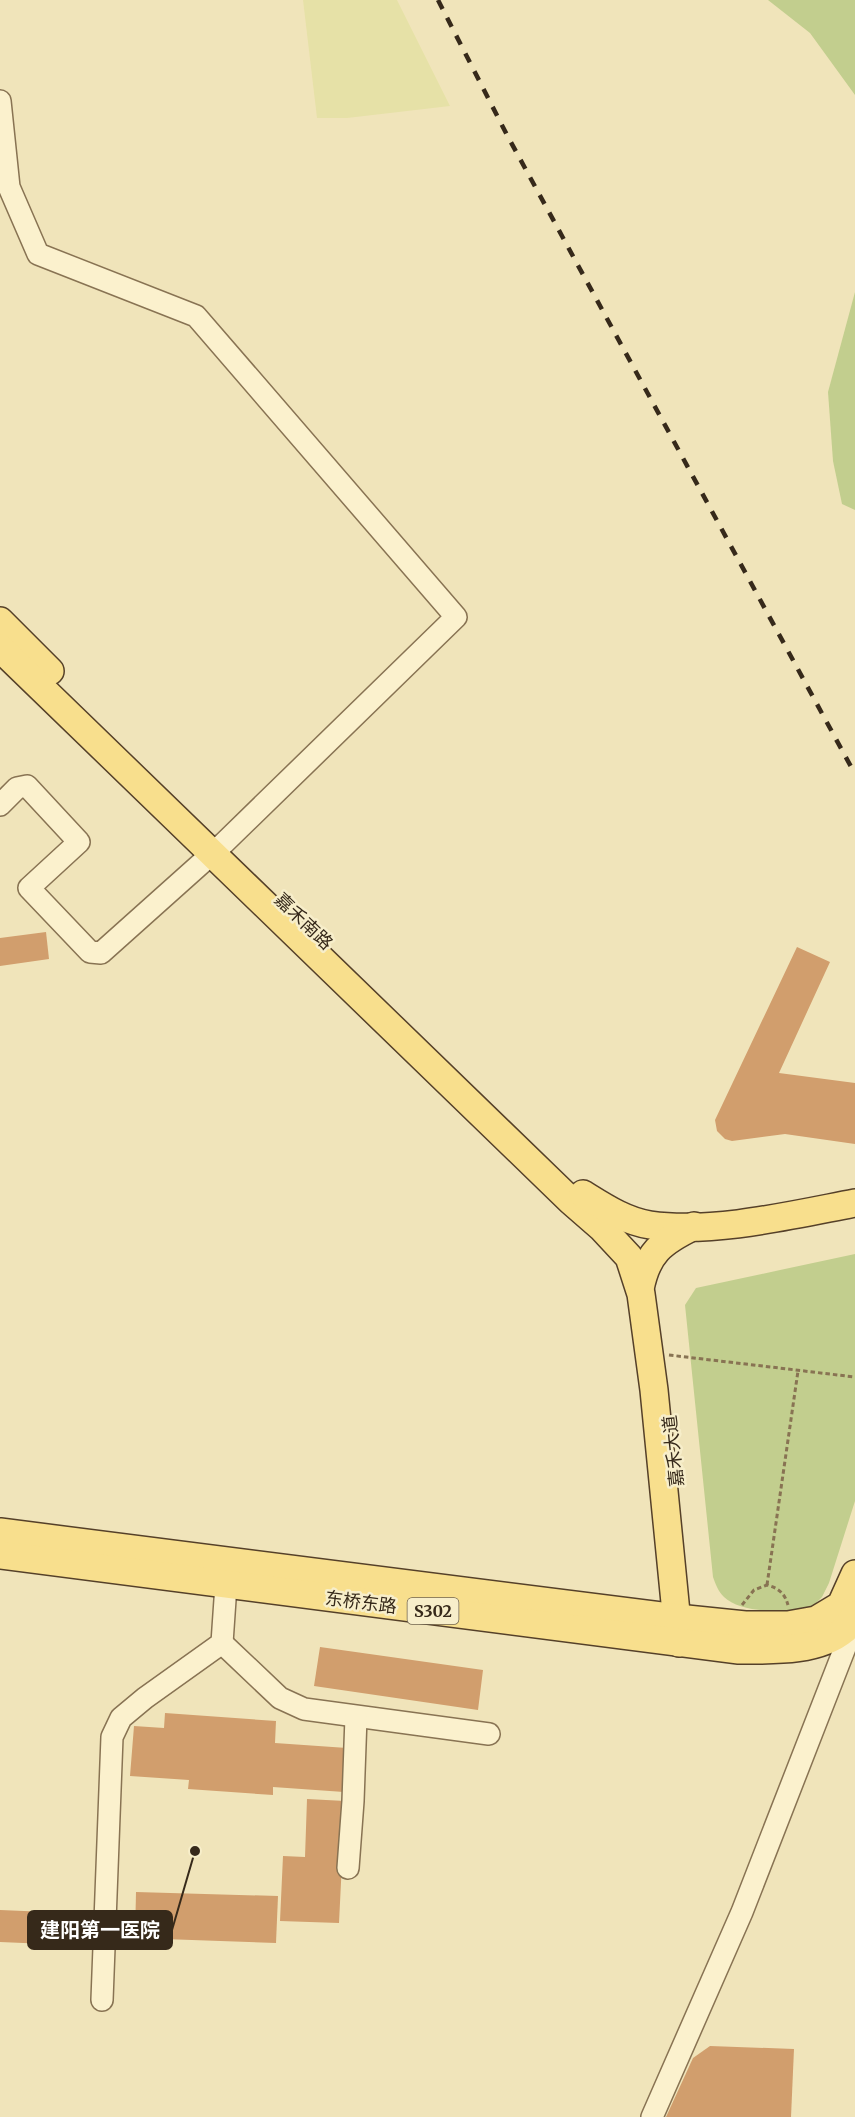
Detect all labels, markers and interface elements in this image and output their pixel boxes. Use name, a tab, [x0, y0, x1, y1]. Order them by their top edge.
street label: 嘉禾南路	[270, 888, 338, 954]
street label: 嘉禾大道	[658, 1414, 688, 1488]
street label: 东桥东路	[324, 1586, 398, 1618]
road number: S302	[408, 1598, 458, 1624]
callout: 建阳第一医院	[28, 1911, 172, 1949]
text: 建阳第一医院	[40, 1917, 160, 1942]

